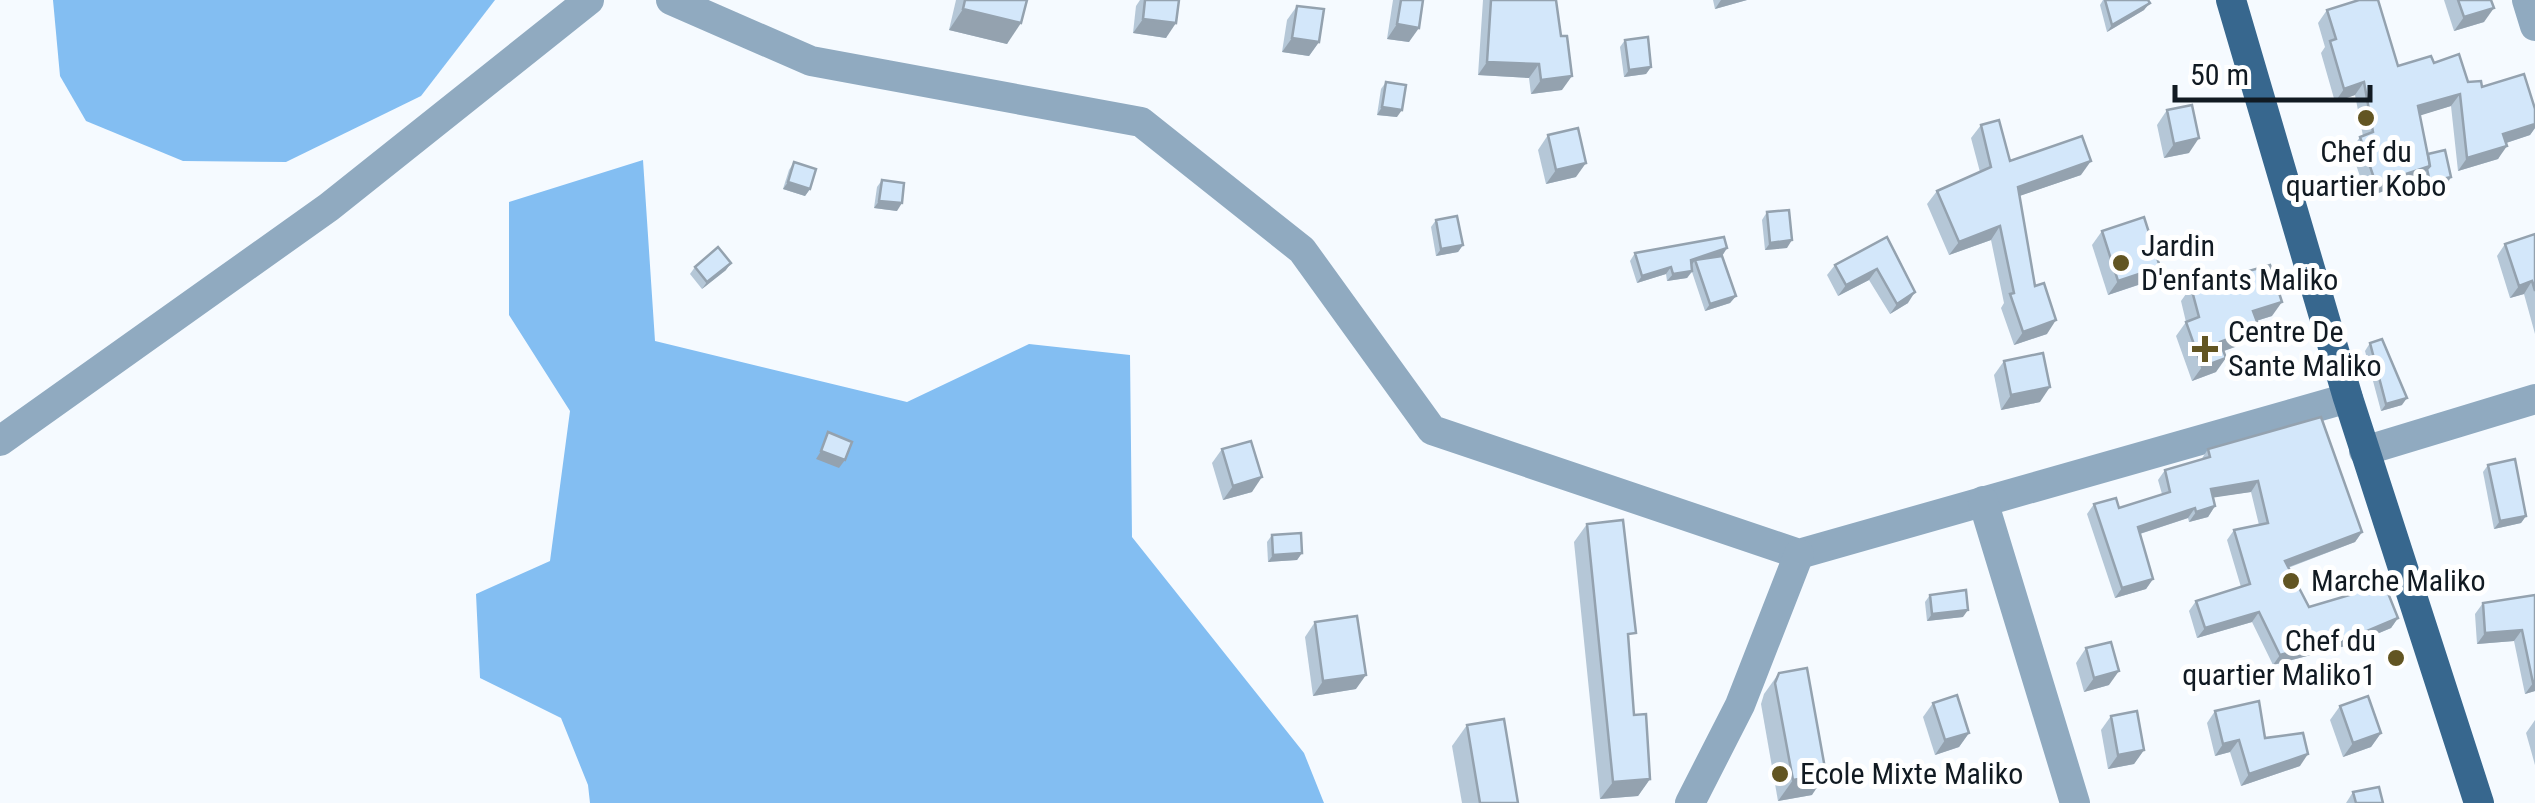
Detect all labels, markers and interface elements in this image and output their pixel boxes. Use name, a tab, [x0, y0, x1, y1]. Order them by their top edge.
scale bar	[2175, 40, 2370, 102]
text: 50 m	[2190, 57, 2249, 92]
marker: Chef du quartier Kobo	[2355, 107, 2377, 129]
place label: Chef du quartier Kobo	[2286, 134, 2446, 203]
place label: Jardin D'enfants Maliko	[2141, 228, 2338, 297]
marker: Jardin D'enfants Maliko	[2110, 252, 2132, 274]
place label: Centre De Sante Maliko	[2228, 314, 2382, 383]
marker: Centre De Sante Maliko	[2192, 336, 2218, 362]
place label: Marche Maliko	[2311, 563, 2486, 598]
marker: Marche Maliko	[2280, 570, 2302, 592]
place label: Chef du quartier Maliko1	[2182, 623, 2376, 692]
marker: Chef du quartier Maliko1	[2385, 647, 2407, 669]
place label: Ecole Mixte Maliko	[1800, 756, 2023, 791]
marker: Ecole Mixte Maliko	[1769, 763, 1791, 785]

